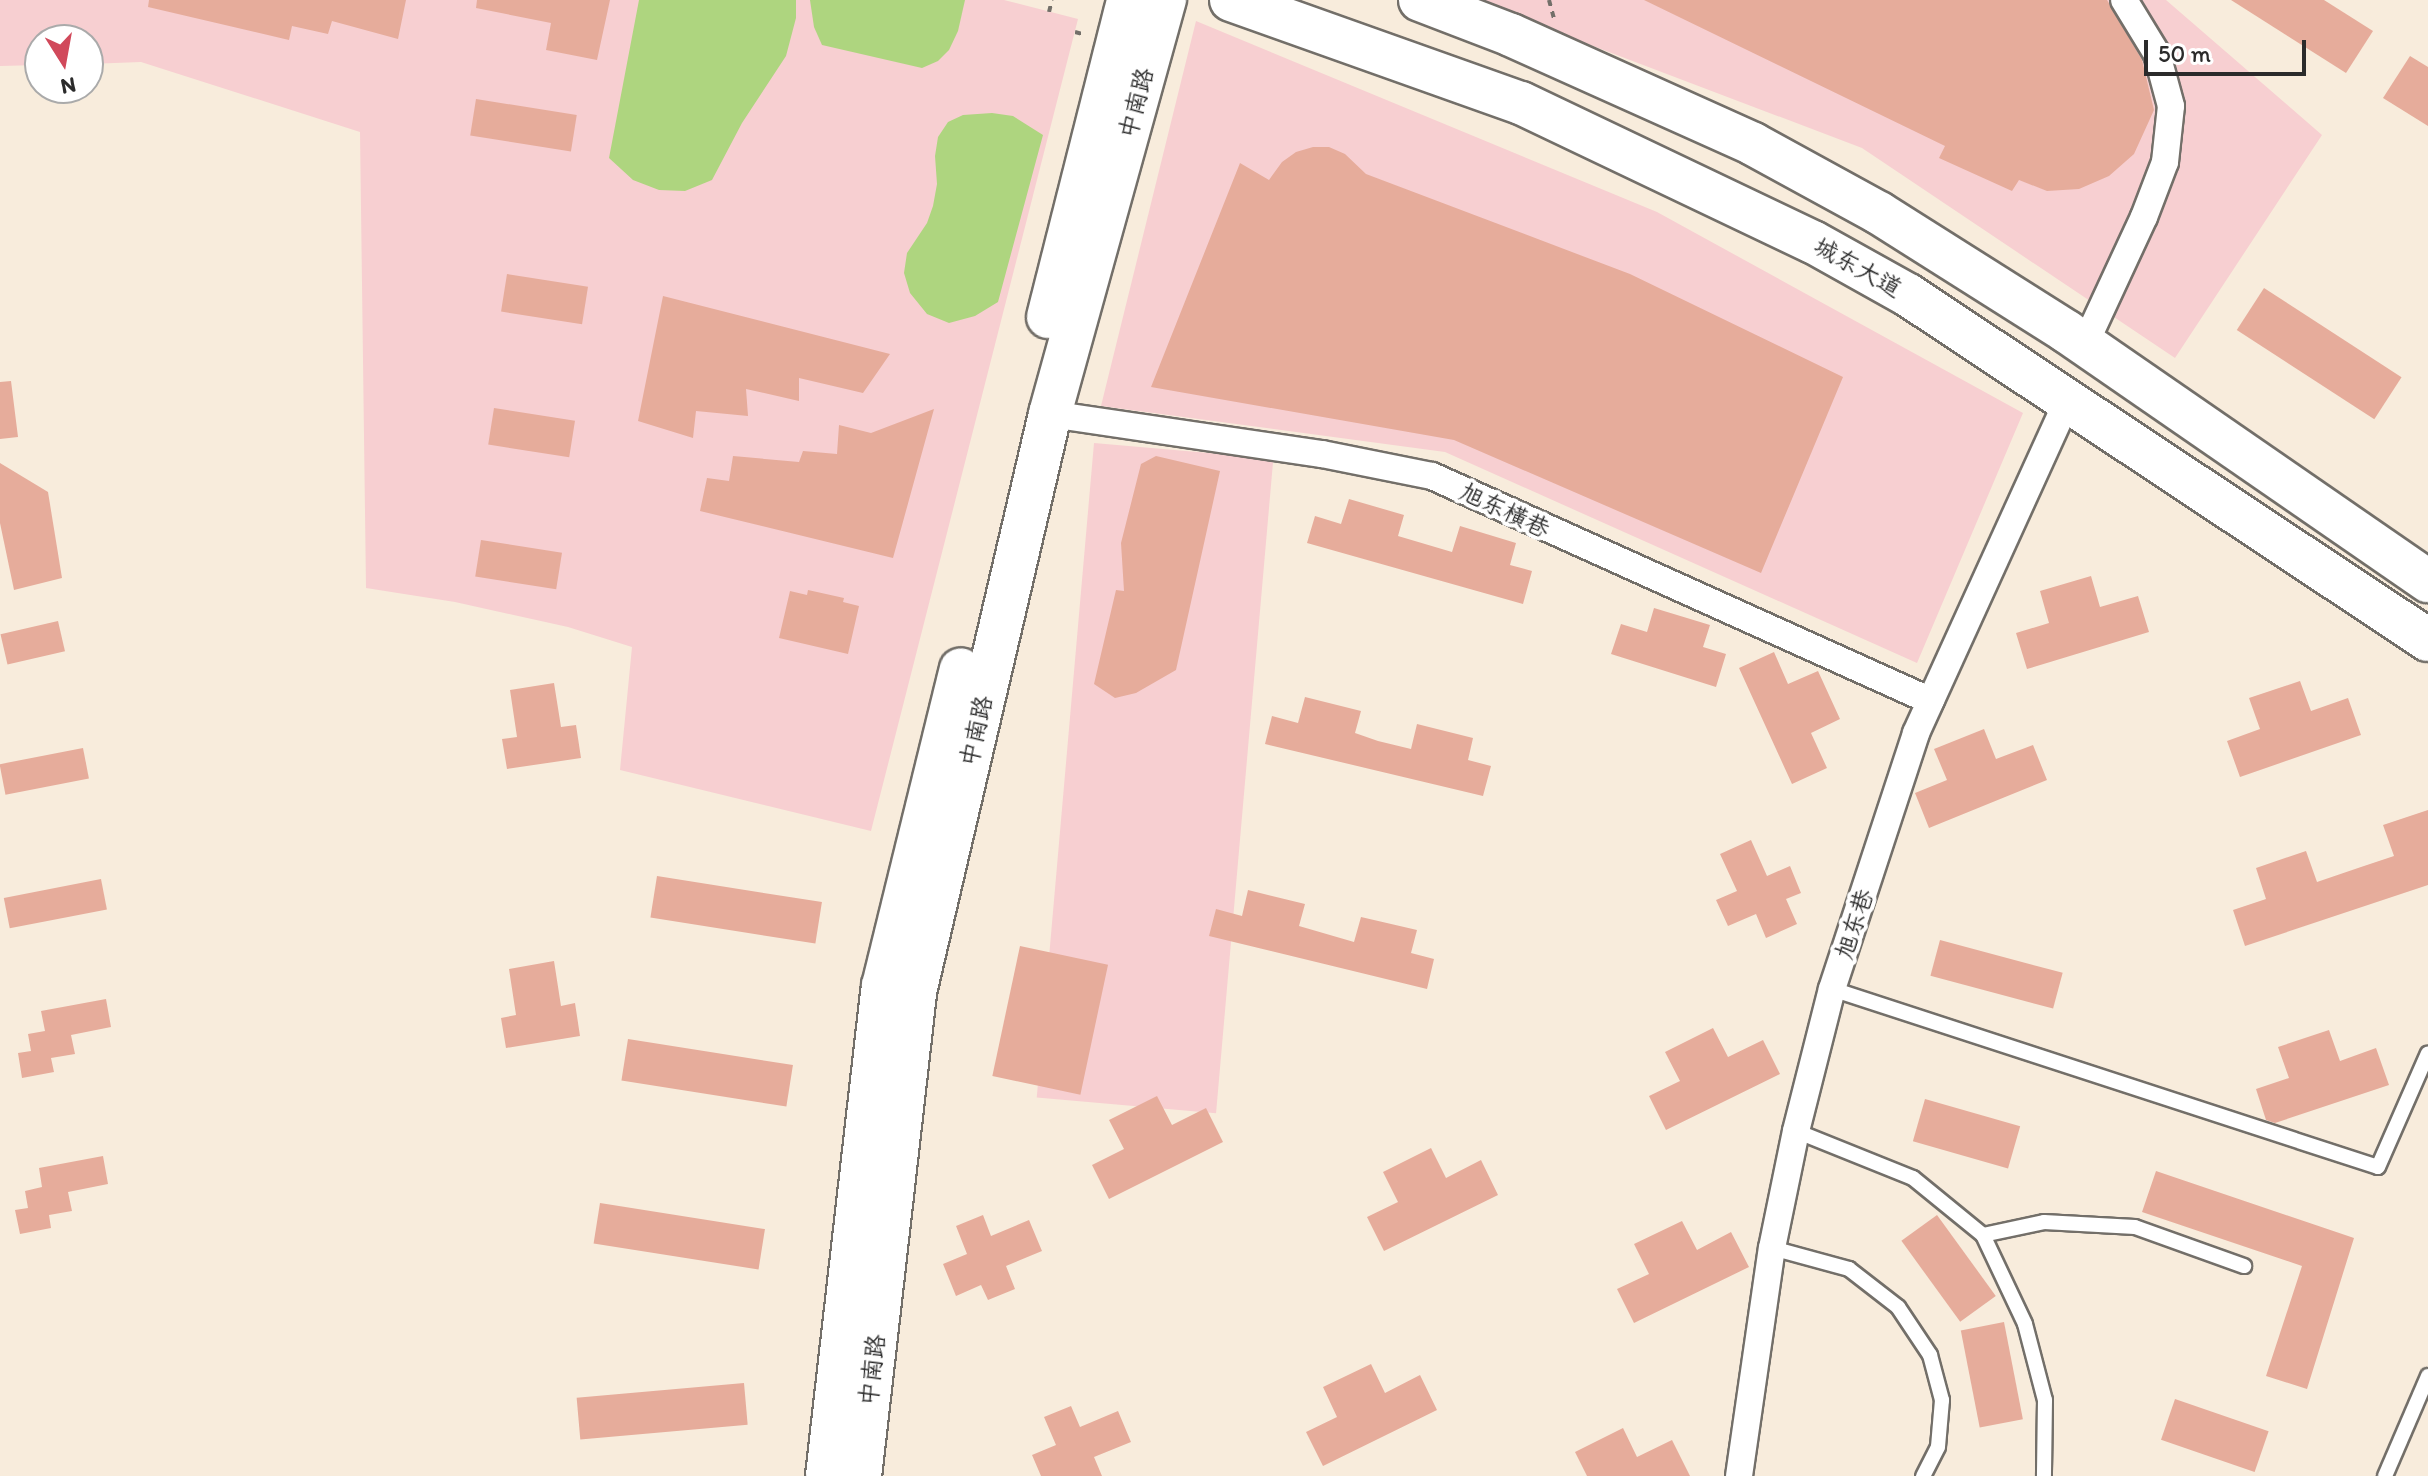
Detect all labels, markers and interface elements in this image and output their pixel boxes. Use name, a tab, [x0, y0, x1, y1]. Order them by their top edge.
north arrow	[24, 24, 104, 104]
scale bar	[2148, 24, 2310, 74]
text: 50 m	[2158, 39, 2211, 68]
street label: 中南路	[1113, 64, 1159, 142]
text: N	[58, 71, 78, 101]
street label: 城东大道	[1809, 231, 1907, 303]
street label: 旭东横巷	[1455, 477, 1555, 543]
street label: 中南路	[954, 693, 998, 769]
street label: 旭东巷	[1829, 885, 1879, 963]
street label: 中南路	[853, 1333, 891, 1407]

